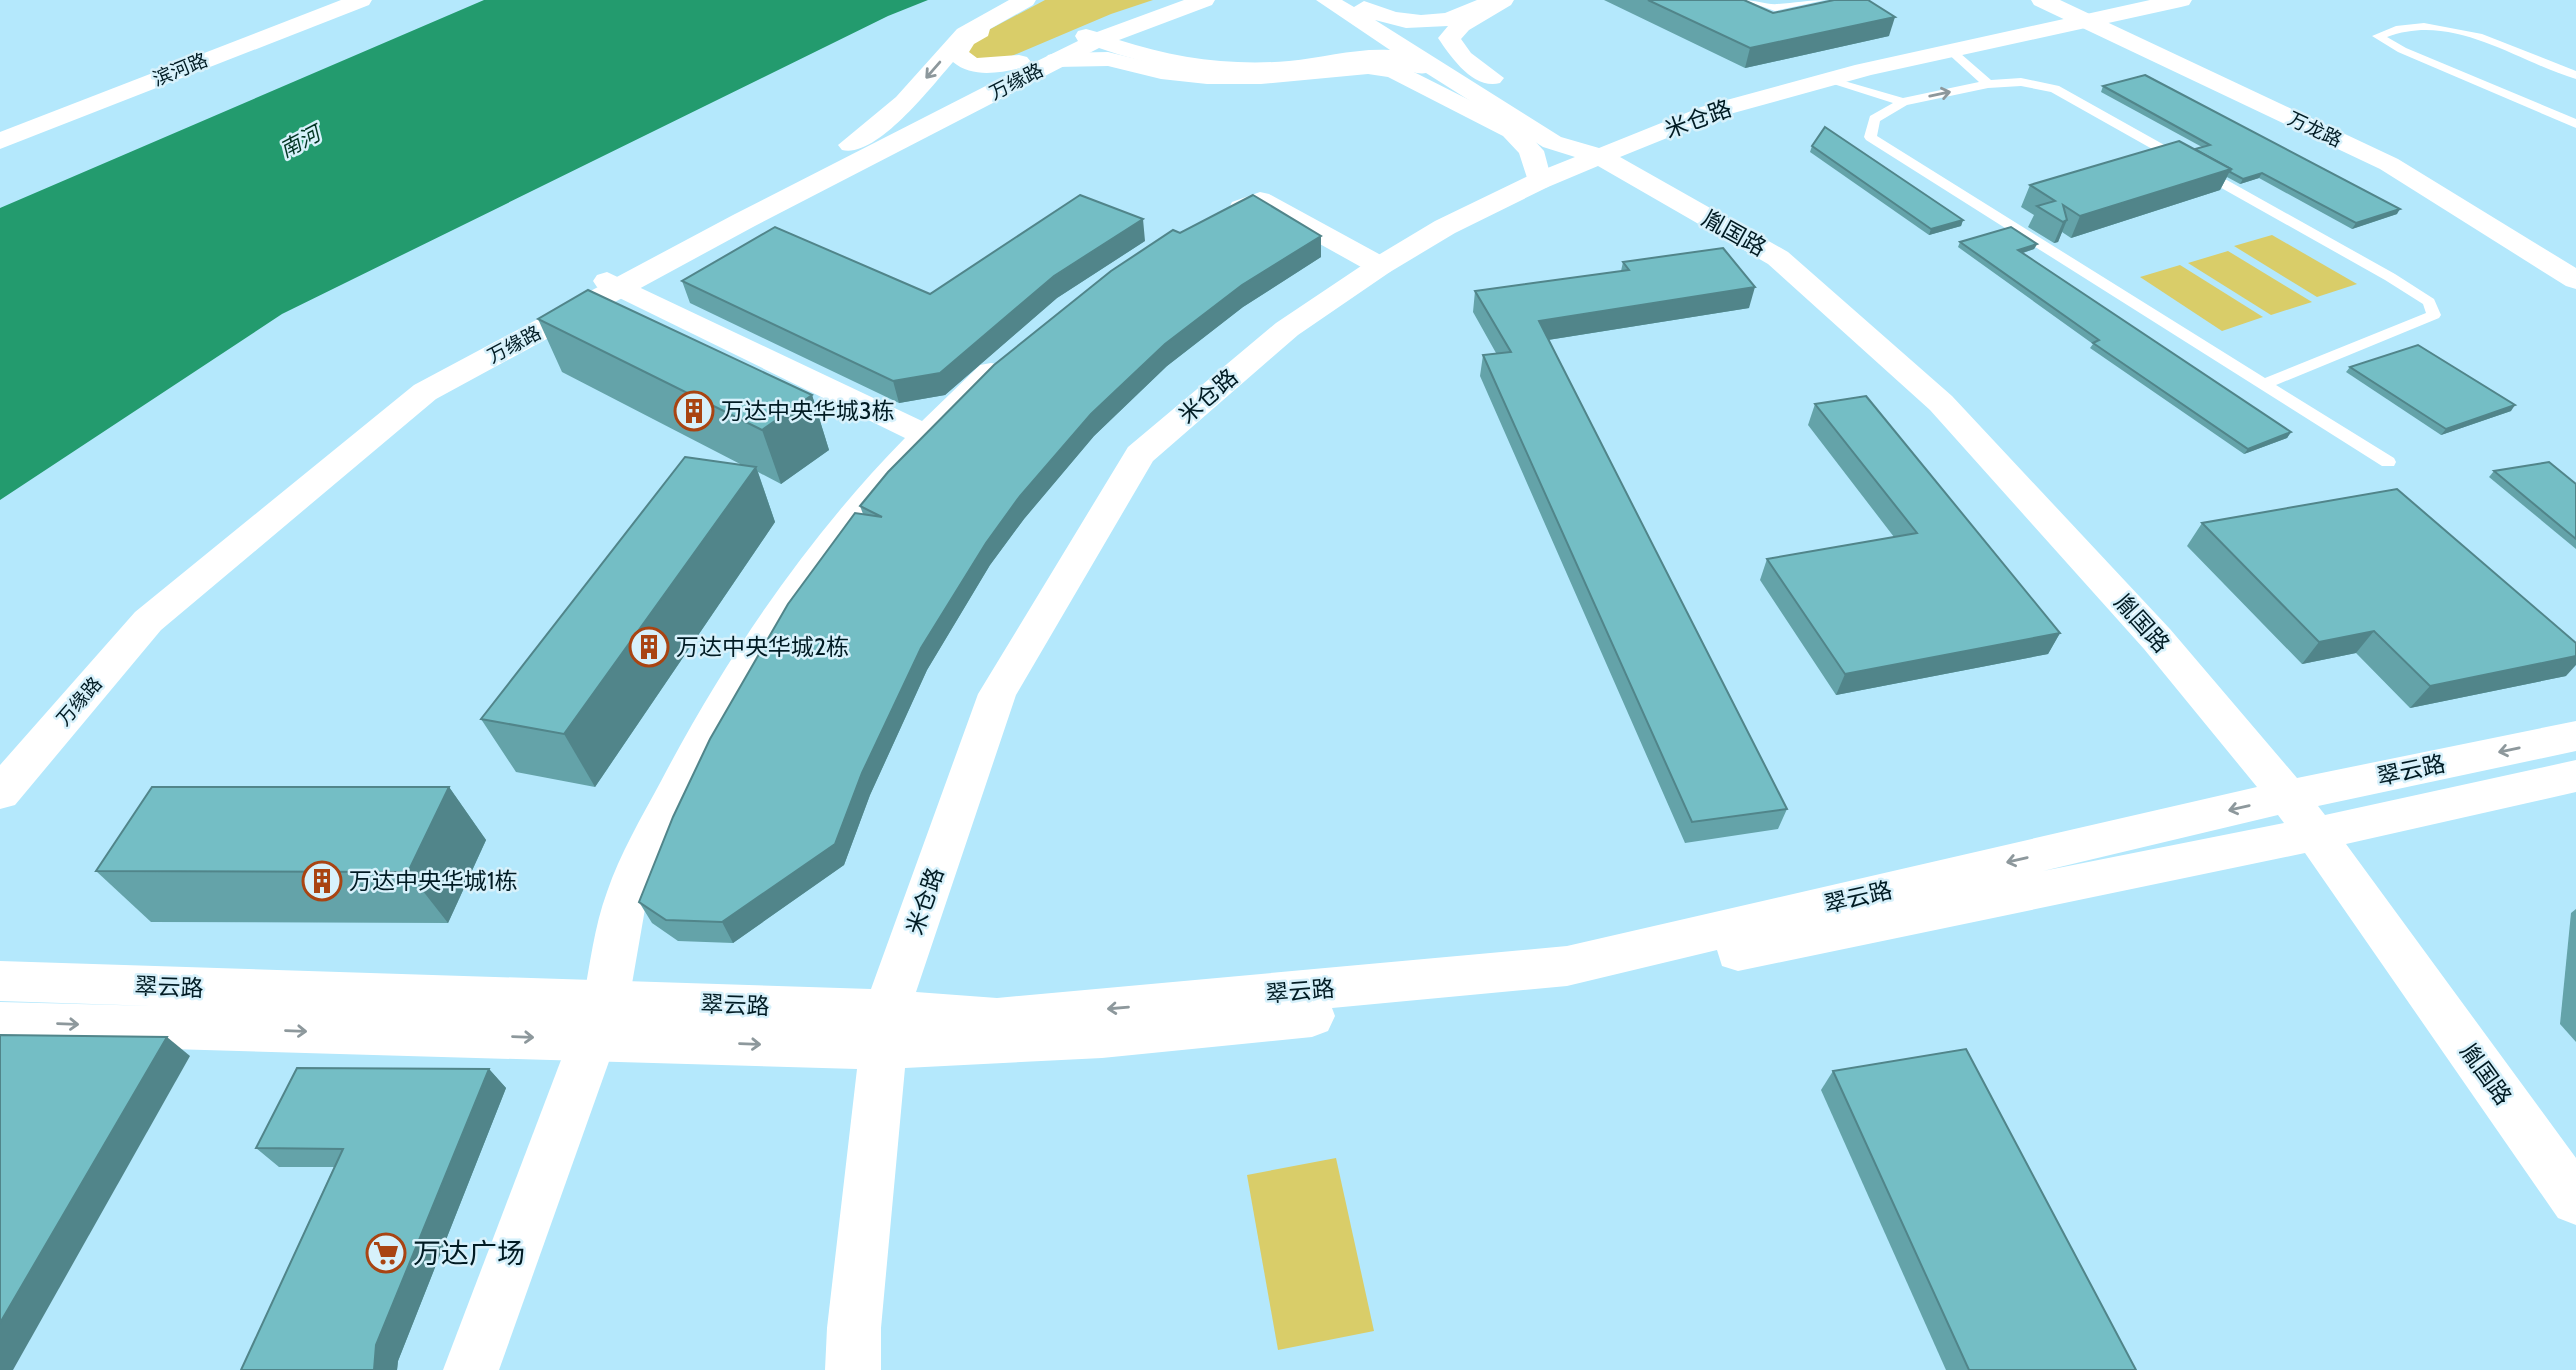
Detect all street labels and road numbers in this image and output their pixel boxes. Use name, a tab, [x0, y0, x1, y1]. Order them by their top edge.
street label: 滨河路	[149, 48, 211, 91]
street label: 万缘路	[986, 58, 1047, 105]
street label: 米仓路	[1661, 94, 1735, 144]
street label: 万龙路	[2284, 107, 2345, 152]
street label: 胤国路	[1697, 204, 1771, 262]
street label: 万缘路	[484, 321, 545, 368]
street label: 米仓路	[1173, 363, 1243, 429]
street label: 胤国路	[2109, 588, 2175, 658]
street label: 万缘路	[52, 672, 107, 730]
street label: 翠云路	[2374, 749, 2448, 791]
street label: 米仓路	[901, 864, 949, 938]
street label: 翠云路	[1821, 876, 1895, 918]
street label: 翠云路	[134, 972, 204, 1002]
street label: 翠云路	[1264, 974, 1336, 1008]
street label: 翠云路	[700, 990, 770, 1020]
street label: 胤国路	[2454, 1038, 2518, 1110]

